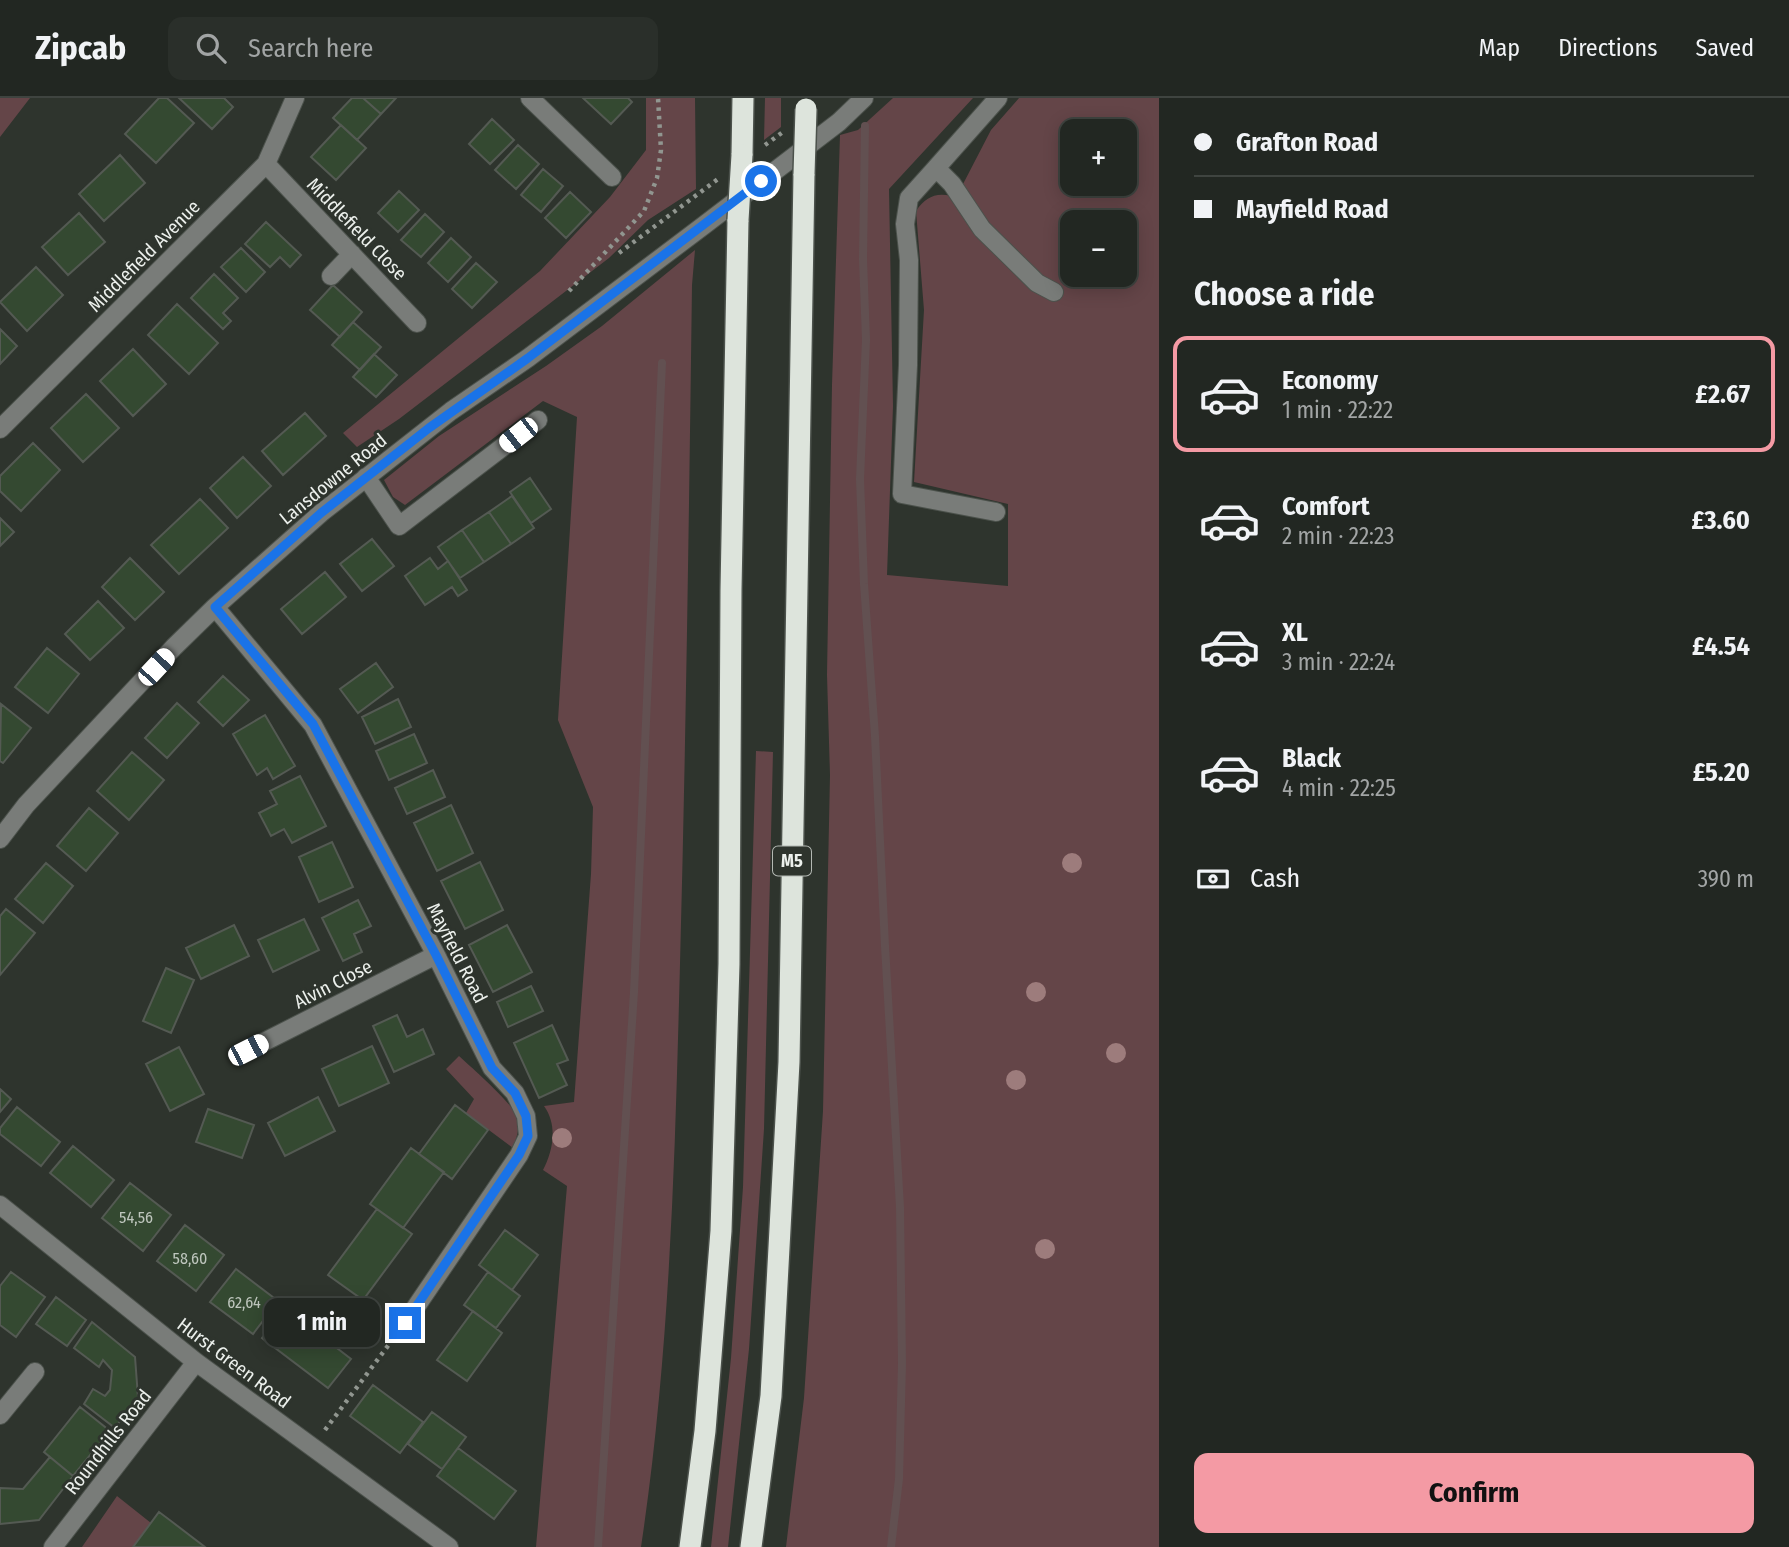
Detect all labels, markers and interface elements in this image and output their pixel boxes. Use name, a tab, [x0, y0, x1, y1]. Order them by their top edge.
search box	[168, 17, 658, 80]
text: Zipcab	[35, 28, 126, 68]
icon: search	[192, 29, 230, 67]
text: Search here	[248, 33, 373, 64]
text: Map	[1479, 34, 1520, 62]
text: Directions	[1558, 34, 1657, 62]
text: Saved	[1695, 34, 1754, 62]
map controls	[1060, 119, 1137, 287]
button: +	[1060, 119, 1137, 196]
text: Grafton Road	[1236, 127, 1378, 158]
route start	[745, 165, 777, 197]
street label: Middlefield Close	[302, 173, 412, 285]
text: Mayfield Road	[1236, 194, 1389, 225]
street label: Middlefield Avenue	[83, 195, 205, 317]
button: −	[1060, 210, 1137, 287]
text: Choose a ride	[1194, 275, 1375, 313]
icon: car	[1198, 363, 1261, 426]
text: Economy	[1282, 365, 1378, 396]
text: £2.67	[1695, 379, 1750, 410]
text: 1 min · 22:22	[1282, 396, 1393, 424]
car	[495, 414, 542, 456]
street label: Lansdowne Road	[275, 429, 391, 529]
icon: car	[1198, 489, 1261, 552]
text: Comfort	[1282, 491, 1370, 522]
text: £3.60	[1691, 505, 1750, 536]
text: 2 min · 22:23	[1282, 522, 1394, 550]
icon: car	[1198, 615, 1261, 678]
text: XL	[1282, 617, 1308, 648]
text: £4.54	[1692, 631, 1750, 662]
car	[134, 644, 179, 690]
text: 3 min · 22:24	[1282, 648, 1395, 676]
icon: car	[1198, 741, 1261, 804]
text: Black	[1282, 743, 1341, 774]
text: £5.20	[1693, 757, 1750, 788]
text: 4 min · 22:25	[1282, 774, 1396, 802]
road number: M5	[773, 846, 811, 876]
icon: cash	[1194, 860, 1232, 898]
text: Cash	[1250, 863, 1300, 894]
text: 390 m	[1698, 865, 1754, 893]
street label: Mayfield Road	[422, 899, 492, 1007]
street label: Alvin Close	[290, 955, 376, 1013]
car	[225, 1031, 272, 1069]
house number: 54,56	[119, 1208, 153, 1227]
house number: 58,60	[173, 1249, 207, 1268]
house number: 62,64	[227, 1293, 261, 1312]
callout: 1 min	[265, 1298, 380, 1348]
route end	[389, 1307, 421, 1339]
text: 1 min	[297, 1308, 347, 1336]
street label: Hurst Green Road	[173, 1313, 295, 1413]
street label: Roundhills Road	[60, 1385, 156, 1499]
button: Confirm	[1194, 1453, 1754, 1533]

